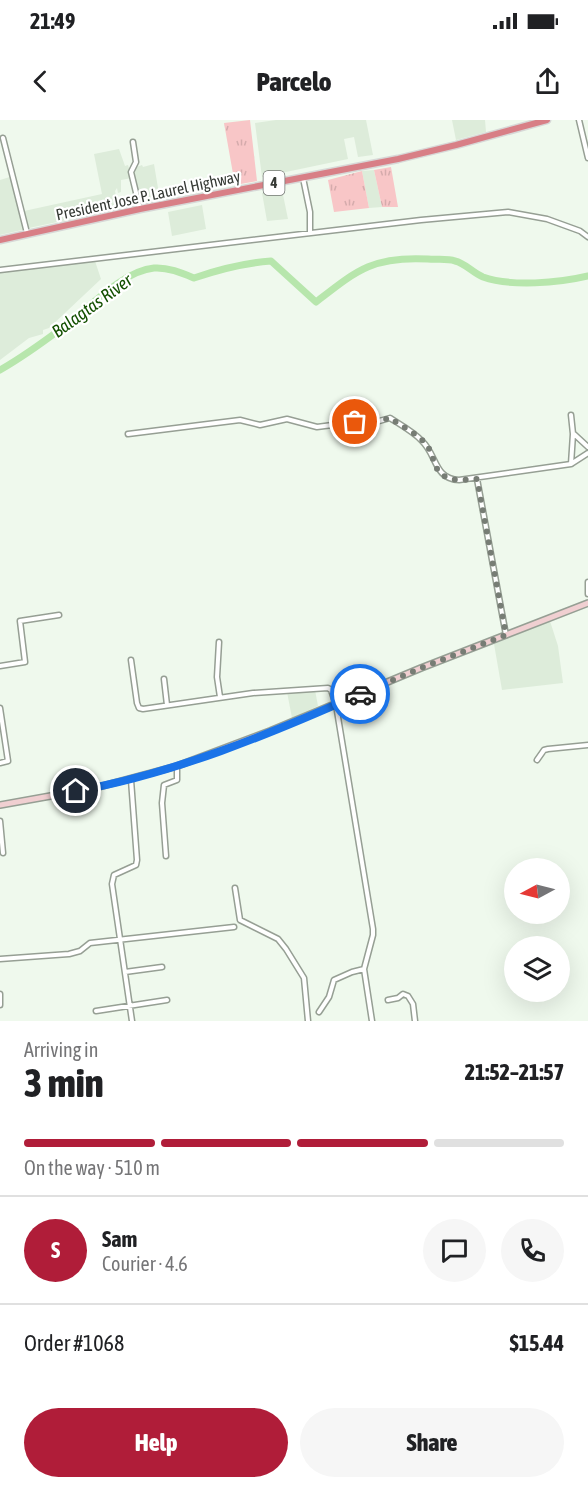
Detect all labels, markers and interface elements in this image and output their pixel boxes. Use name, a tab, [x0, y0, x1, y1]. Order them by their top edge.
text: 21:49	[30, 8, 75, 34]
icon: back	[24, 65, 57, 98]
icon: share	[531, 65, 564, 98]
text: Parcelo	[256, 66, 332, 97]
street label: President Jose P. Laurel Highway	[54, 167, 243, 224]
road number: 4	[264, 171, 284, 195]
water label: Balagtas River	[47, 269, 137, 342]
pin	[329, 396, 380, 447]
icon: bag	[338, 405, 371, 438]
courier	[330, 664, 390, 724]
icon: car	[344, 678, 377, 711]
pin	[50, 765, 101, 816]
icon: home	[59, 774, 92, 807]
north arrow	[504, 858, 570, 924]
map controls	[504, 858, 570, 1002]
button: layers	[504, 936, 570, 1002]
text: Arriving in	[24, 1038, 98, 1061]
text: 21:52–21:57	[465, 1059, 564, 1085]
text: 3 min	[24, 1061, 104, 1105]
text: On the way · 510 m	[24, 1156, 160, 1179]
button: chat	[423, 1219, 486, 1282]
button: phone	[501, 1219, 564, 1282]
text: Sam	[102, 1226, 137, 1252]
text: S	[51, 1237, 60, 1263]
text: Courier · 4.6	[102, 1252, 188, 1275]
text: Order #1068	[24, 1330, 124, 1356]
text: $15.44	[509, 1330, 564, 1356]
button: Help	[24, 1408, 288, 1477]
button: Share	[300, 1408, 564, 1477]

